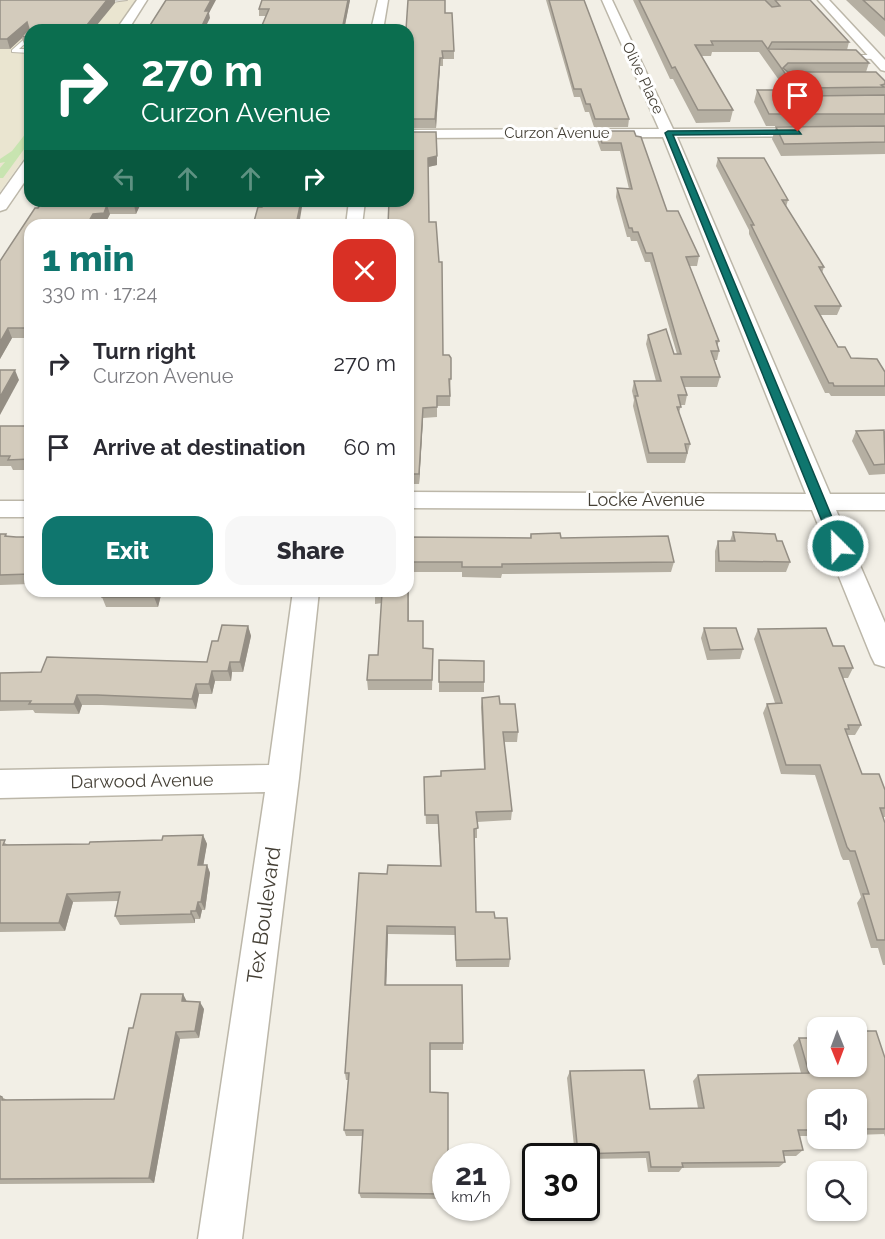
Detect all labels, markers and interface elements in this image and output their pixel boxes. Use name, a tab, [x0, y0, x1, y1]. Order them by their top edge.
street label: Olive Place	[618, 39, 668, 117]
text: 270 m	[141, 47, 263, 96]
icon: right	[42, 48, 120, 126]
pin	[772, 70, 823, 132]
icon: arrive	[781, 79, 814, 112]
text: Curzon Avenue	[141, 97, 331, 128]
street label: Curzon Avenue	[504, 124, 610, 142]
icon: left	[108, 162, 141, 195]
icon: ahead	[171, 162, 204, 195]
icon: ahead	[234, 162, 267, 195]
icon: right	[297, 162, 330, 195]
text: 1 min	[42, 237, 134, 279]
button: close	[333, 239, 396, 302]
text: 330 m · 17:24	[42, 281, 157, 305]
text: Turn right	[93, 338, 196, 364]
icon: right	[42, 347, 75, 380]
text: 270 m	[334, 350, 396, 376]
text: Curzon Avenue	[93, 364, 233, 388]
icon: arrive	[42, 431, 75, 464]
text: Arrive at destination	[93, 434, 306, 460]
text: 60 m	[343, 434, 396, 460]
street label: Locke Avenue	[587, 489, 705, 510]
position arrow	[806, 514, 870, 578]
button: Exit	[42, 516, 213, 585]
button: Share	[225, 516, 396, 585]
street label: Darwood Avenue	[70, 769, 214, 792]
street label: Tex Boulevard	[242, 845, 285, 985]
north arrow	[807, 1017, 867, 1077]
map controls	[807, 1017, 867, 1221]
button: sound	[807, 1089, 867, 1149]
speed limit sign: 30	[522, 1143, 600, 1221]
text: 21	[455, 1157, 487, 1192]
button: search	[807, 1161, 867, 1221]
text: km/h	[451, 1188, 491, 1206]

